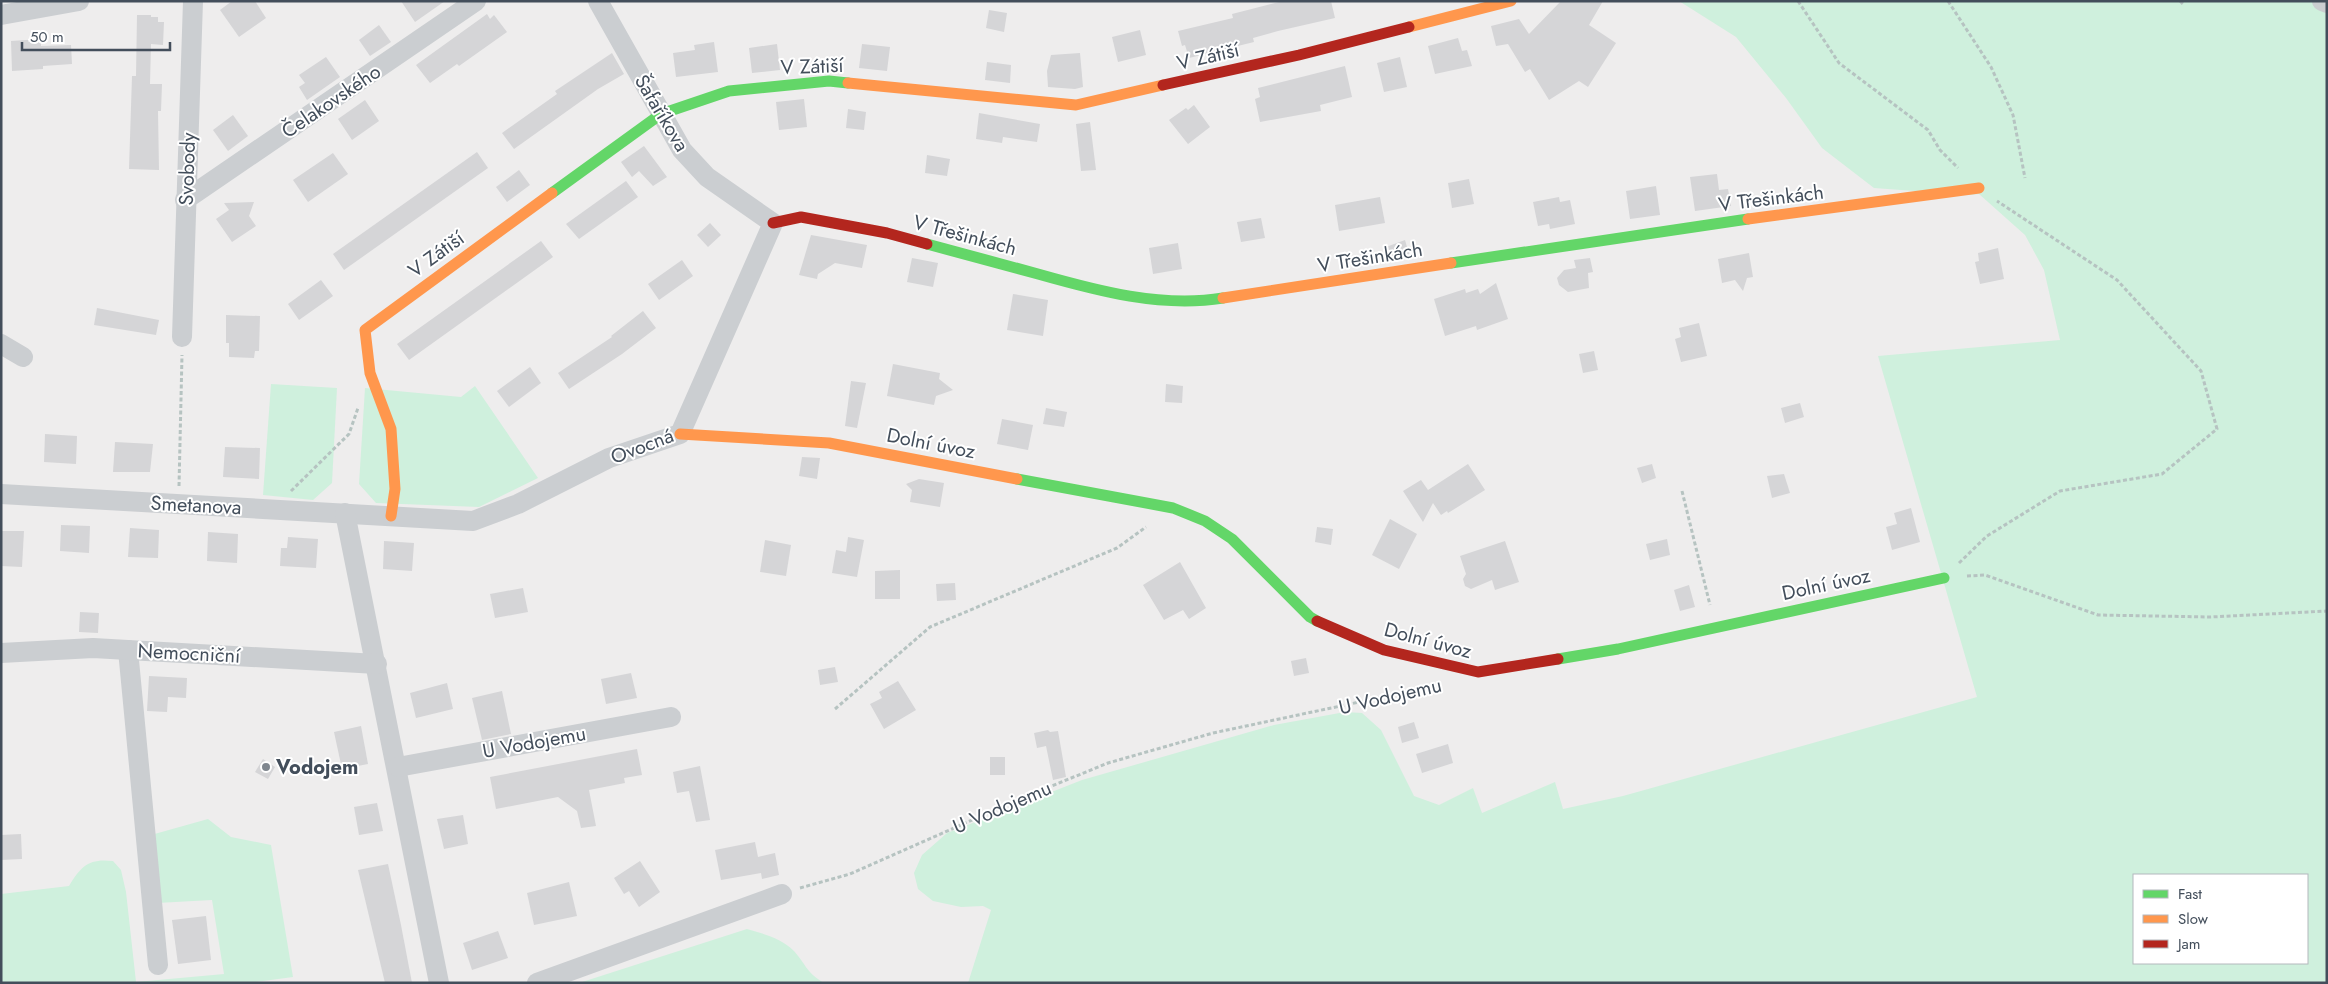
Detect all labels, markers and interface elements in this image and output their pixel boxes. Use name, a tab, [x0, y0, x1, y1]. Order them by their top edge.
scale bar	[22, 20, 170, 52]
text: 50 m	[30, 26, 64, 48]
street label: V Zátiší	[1174, 35, 1243, 78]
street label: V Zátiší	[780, 51, 845, 82]
street label: Čelakovského	[276, 57, 387, 145]
street label: Šafaříkova	[627, 69, 696, 157]
street label: Svobody	[172, 132, 203, 206]
street label: V Třešinkách	[1717, 178, 1825, 219]
street label: V Třešinkách	[910, 208, 1020, 263]
street label: V Zátiší	[402, 224, 471, 285]
street label: V Třešinkách	[1315, 235, 1425, 280]
street label: Ovocná	[607, 421, 678, 472]
street label: Dolní úvoz	[884, 421, 978, 466]
street label: Smetanova	[150, 489, 242, 522]
street label: Dolní úvoz	[1779, 561, 1873, 608]
street label: Dolní úvoz	[1381, 615, 1475, 666]
street label: Nemocniční	[137, 636, 242, 671]
street label: U Vodojemu	[1336, 671, 1444, 722]
street label: U Vodojemu	[480, 719, 588, 766]
place label: Vodojem	[275, 753, 358, 782]
marker: Vodojem	[260, 761, 272, 773]
street label: U Vodojemu	[948, 774, 1056, 841]
legend	[2133, 874, 2308, 964]
text: Fast	[2178, 883, 2202, 905]
text: Slow	[2178, 908, 2209, 930]
text: Jam	[2176, 933, 2201, 955]

